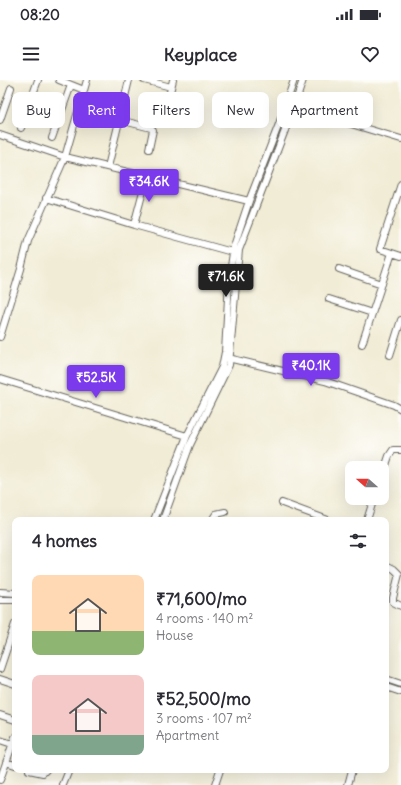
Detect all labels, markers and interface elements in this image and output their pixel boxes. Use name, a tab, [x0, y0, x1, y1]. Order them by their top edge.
text: 08:20	[20, 5, 60, 24]
icon: menu	[20, 43, 42, 65]
text: Keyplace	[164, 43, 237, 66]
icon: heart	[359, 43, 381, 65]
chip: Buy	[12, 92, 65, 128]
chip: Rent	[73, 92, 130, 128]
chip: Filters	[138, 92, 204, 128]
chip: New	[212, 92, 269, 128]
chip: Apartment	[277, 92, 373, 128]
pin: ₹34.6K	[116, 169, 182, 203]
text: ₹34.6K	[129, 173, 169, 190]
pin: ₹71.6K	[193, 264, 259, 298]
text: ₹71.6K	[207, 268, 245, 285]
pin: ₹40.1K	[278, 353, 344, 387]
text: ₹40.1K	[292, 357, 330, 374]
pin: ₹52.5K	[63, 365, 129, 399]
text: ₹52.5K	[76, 369, 116, 386]
north arrow	[345, 461, 389, 505]
map controls	[345, 461, 389, 505]
text: 4 homes	[32, 530, 97, 552]
icon: filters	[347, 530, 369, 552]
text: ₹71,600/mo	[156, 588, 247, 610]
icon: home	[64, 591, 112, 639]
text: 4 rooms · 140 m²	[156, 610, 253, 627]
text: House	[156, 627, 193, 644]
text: ₹52,500/mo	[156, 688, 251, 710]
icon: home	[64, 691, 112, 739]
text: 3 rooms · 107 m²	[156, 710, 252, 727]
text: Apartment	[156, 727, 219, 744]

